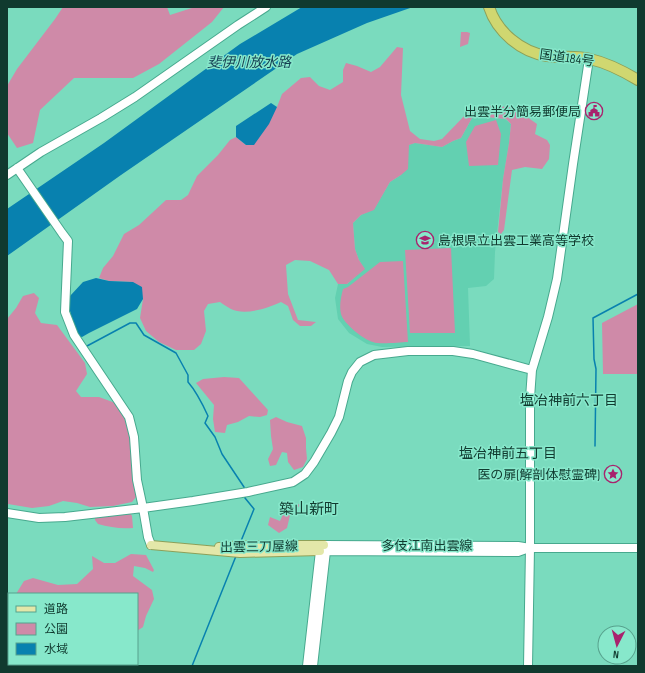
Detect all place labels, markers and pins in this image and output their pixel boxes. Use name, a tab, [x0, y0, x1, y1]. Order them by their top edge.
public building icon: 出雲半分簡易郵便局	[584, 101, 604, 121]
place label: 出雲半分簡易郵便局	[464, 104, 581, 120]
school or university icon: 島根県立出雲工業高等学校	[415, 230, 435, 250]
place label: 島根県立出雲工業高等学校	[438, 233, 594, 249]
place icon: 医の扉(解剖体慰霊碑)	[603, 464, 623, 484]
place label: 医の扉(解剖体慰霊碑)	[477, 467, 600, 483]

